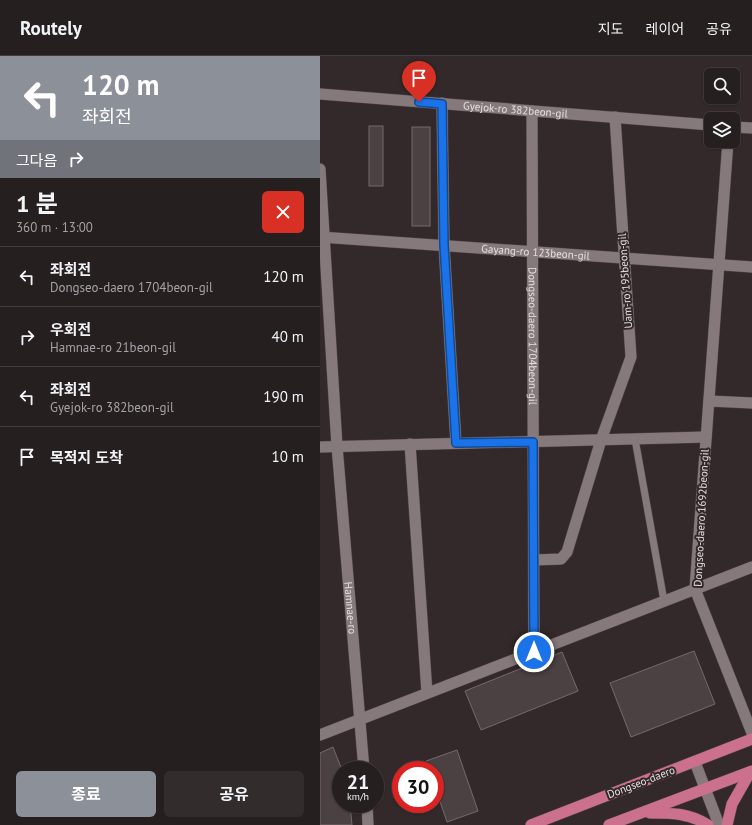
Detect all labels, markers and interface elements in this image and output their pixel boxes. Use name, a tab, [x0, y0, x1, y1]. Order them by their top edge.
text: Routely	[20, 16, 82, 40]
text: 지도	[598, 20, 624, 38]
text: 레이어	[646, 20, 684, 38]
text: 공유	[706, 20, 732, 38]
pin	[402, 61, 436, 102]
text: 120 m	[82, 66, 159, 103]
icon: arrive	[408, 67, 430, 89]
map controls	[704, 68, 740, 148]
button: search	[704, 68, 740, 104]
icon: left	[16, 72, 68, 124]
street label: Gyejok-ro 382beon-gil	[463, 98, 569, 121]
text: 좌회전	[82, 105, 132, 128]
button: layers	[704, 112, 740, 148]
icon: right	[65, 148, 87, 170]
text: 그다음	[16, 151, 57, 170]
text: 1 분	[16, 188, 58, 219]
button: close	[262, 191, 304, 233]
text: 360 m · 13:00	[16, 219, 93, 236]
street label: Uam-ro 195beon-gil	[615, 232, 635, 329]
street label: Gayang-ro 123beon-gil	[481, 241, 591, 263]
text: 좌회전	[50, 260, 91, 279]
icon: left	[16, 266, 38, 288]
text: 120 m	[263, 267, 304, 286]
street label: Dongseo-daero 1704beon-gil	[526, 267, 540, 406]
text: Dongseo-daero 1704beon-gil	[50, 279, 213, 296]
text: 우회전	[50, 320, 91, 339]
icon: right	[16, 326, 38, 348]
text: 40 m	[271, 327, 304, 346]
text: Hamnae-ro 21beon-gil	[50, 339, 176, 356]
text: 좌회전	[50, 380, 91, 399]
icon: left	[16, 386, 38, 408]
text: 190 m	[263, 387, 304, 406]
text: Gyejok-ro 382beon-gil	[50, 399, 174, 416]
icon: arrive	[16, 446, 38, 468]
text: 10 m	[271, 447, 304, 466]
text: 목적지 도착	[50, 448, 123, 467]
street label: Dongseo-daero 1692beon-gil	[690, 448, 712, 587]
street label: Hamnae-ro	[341, 581, 360, 635]
position arrow	[513, 631, 555, 673]
speed limit sign: 30	[392, 761, 444, 813]
street label: Dongseo-daero	[605, 763, 677, 801]
text: 21	[347, 769, 369, 795]
button: 종료	[16, 771, 156, 817]
button: 공유	[164, 771, 304, 817]
text: km/h	[347, 790, 369, 803]

